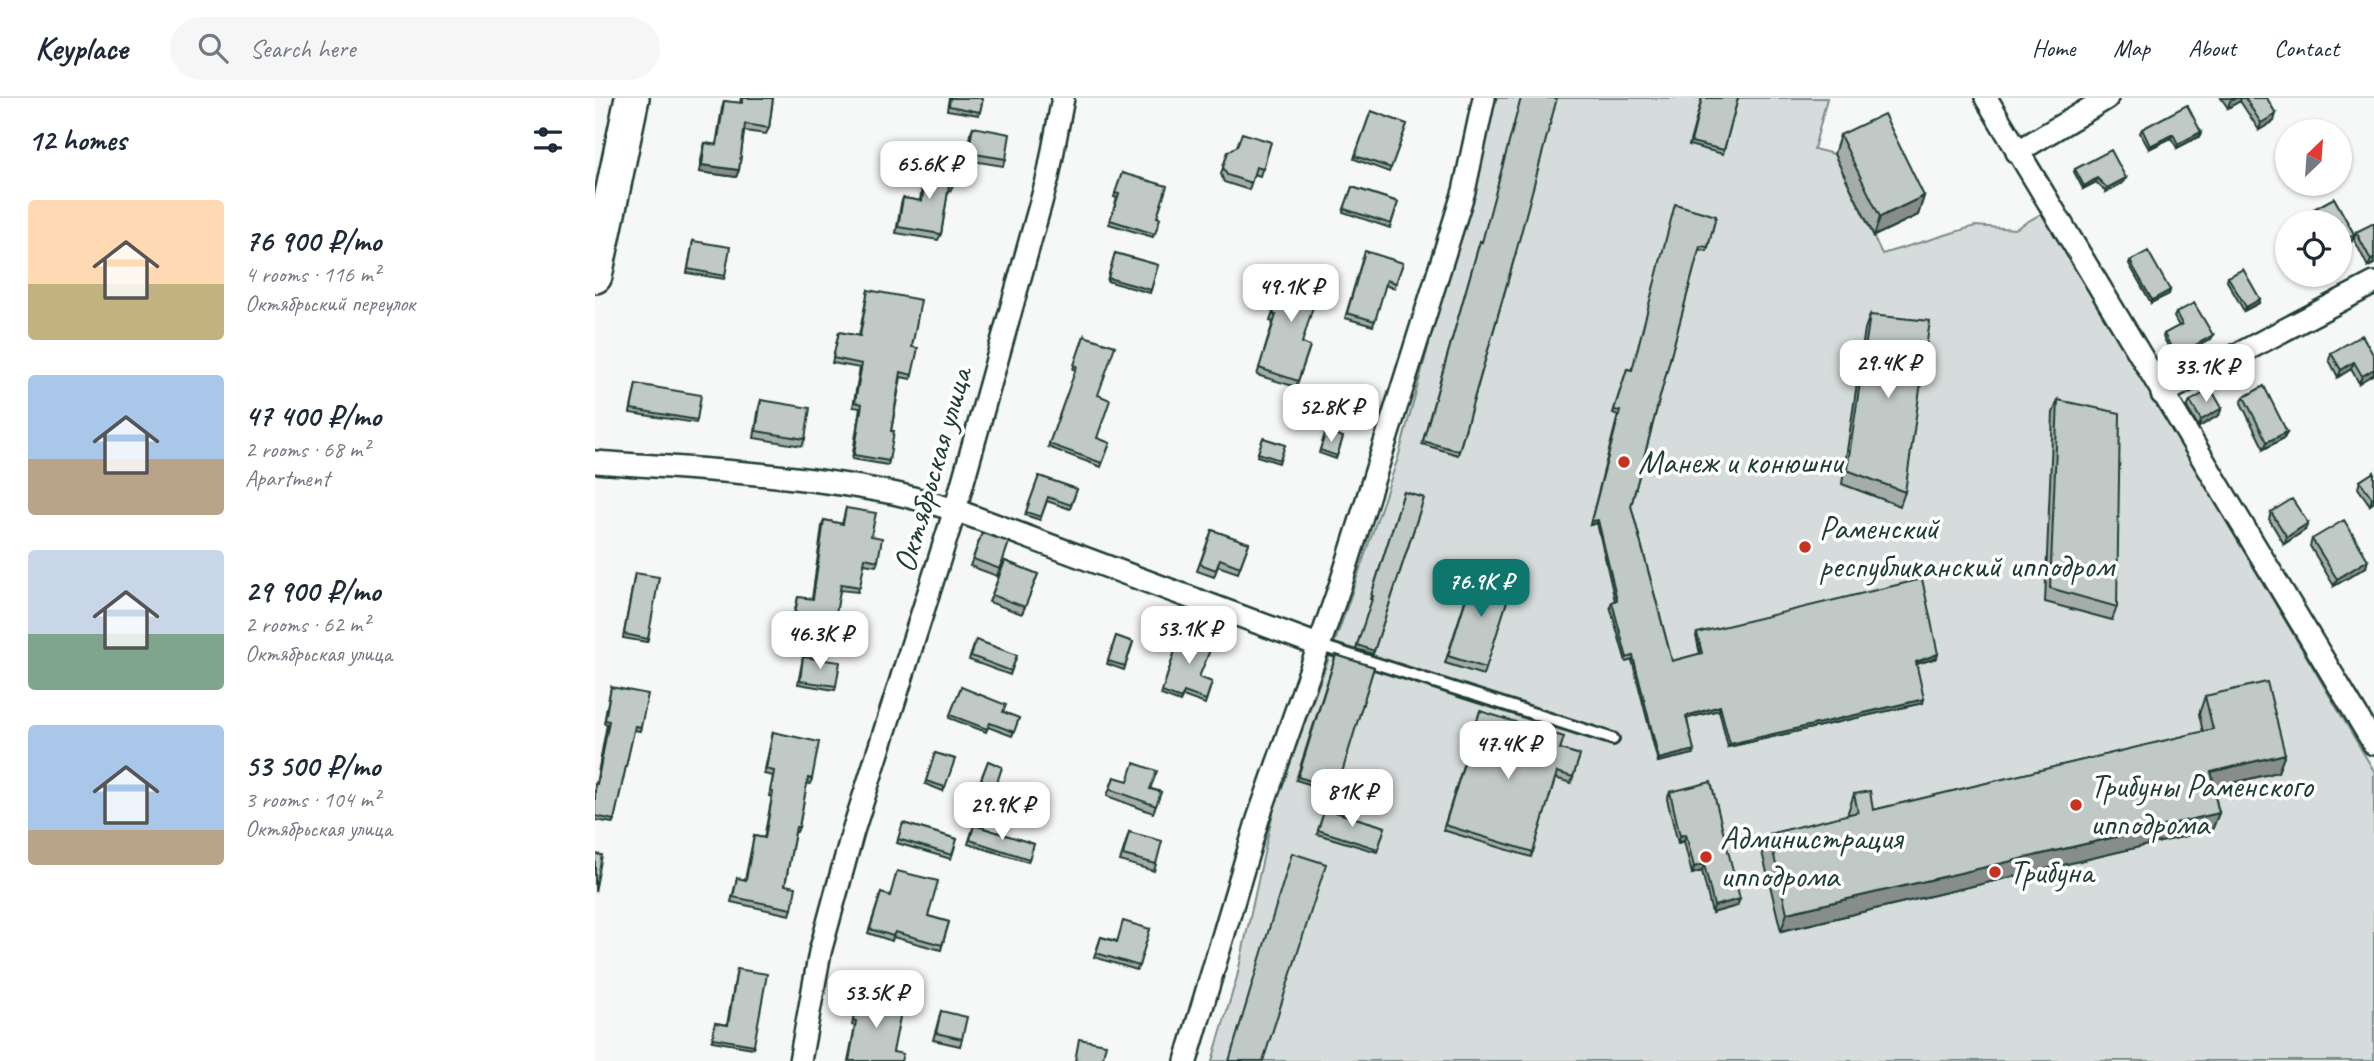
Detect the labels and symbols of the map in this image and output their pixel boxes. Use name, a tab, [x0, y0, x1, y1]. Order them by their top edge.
north arrow	[2275, 119, 2352, 196]
pin: 65.6K ₽	[864, 141, 994, 201]
pin: 49.1K ₽	[1226, 264, 1356, 324]
pin: 29.4K ₽	[1823, 341, 1953, 400]
pin: 33.1K ₽	[2141, 344, 2271, 404]
street label: Октябрьская улица	[883, 361, 982, 577]
pin: 52.8K ₽	[1266, 384, 1396, 444]
place label: Манеж и конюшни	[1638, 441, 1845, 483]
marker: Манеж и конюшни	[1616, 454, 1632, 470]
place label: Раменский республиканский ипподром	[1819, 507, 2116, 587]
marker: Раменский республиканский ипподром	[1797, 539, 1813, 555]
pin: 76.9K ₽	[1416, 560, 1546, 619]
pin: 53.1K ₽	[1124, 606, 1254, 666]
pin: 46.3K ₽	[755, 612, 885, 671]
pin: 47.4K ₽	[1443, 722, 1573, 781]
place label: Трибуны Раменского ипподрома	[2090, 765, 2315, 845]
pin: 81K ₽	[1303, 770, 1401, 829]
pin: 29.9K ₽	[937, 782, 1067, 842]
marker: Трибуны Раменского ипподрома	[2068, 797, 2084, 813]
place label: Администрация ипподрома	[1720, 817, 1905, 897]
marker: Администрация ипподрома	[1698, 849, 1714, 865]
place label: Трибуна	[2009, 851, 2096, 893]
marker: Трибуна	[1987, 864, 2003, 880]
pin: 53.5K ₽	[811, 970, 941, 1030]

